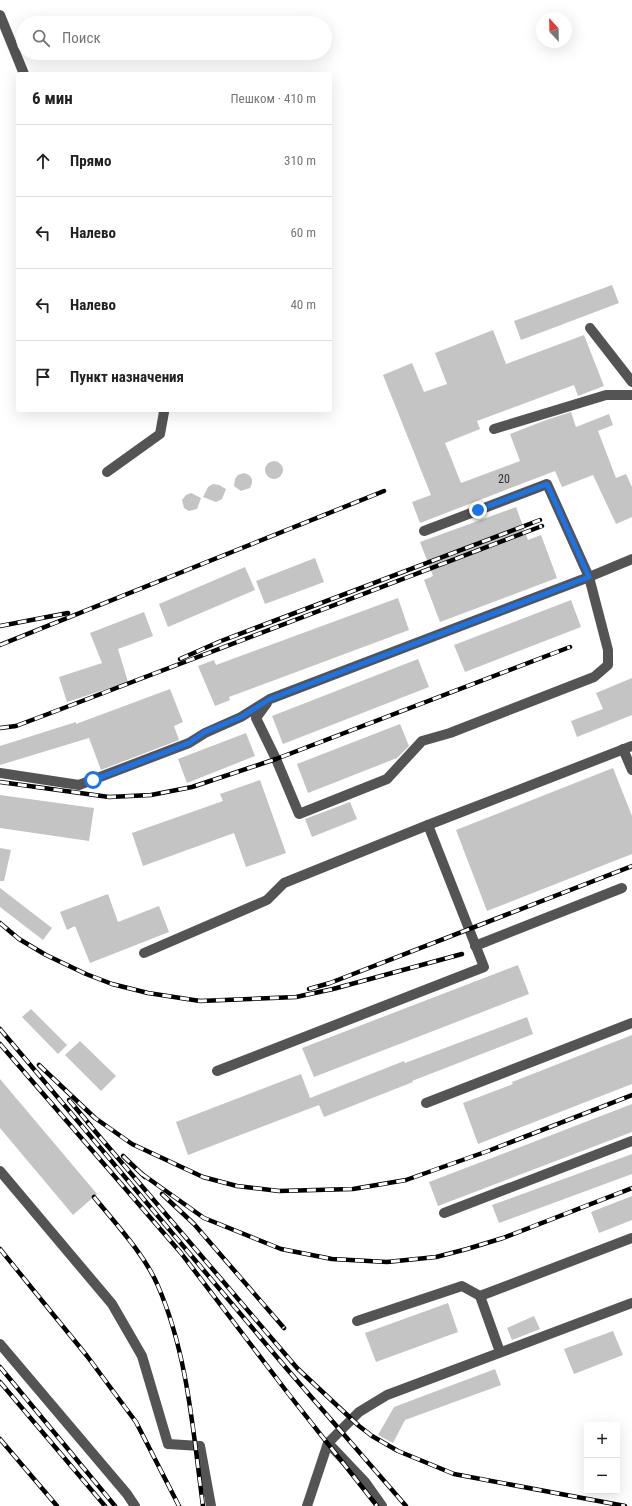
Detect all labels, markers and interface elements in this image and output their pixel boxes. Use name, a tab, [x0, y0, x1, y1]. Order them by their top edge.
north arrow	[536, 12, 572, 48]
search box	[16, 16, 332, 60]
icon: search	[30, 27, 52, 49]
text: Поиск	[62, 29, 101, 47]
text: 6 мин	[32, 88, 73, 108]
text: Пешком · 410 m	[230, 91, 316, 106]
icon: ahead	[32, 150, 54, 172]
text: Прямо	[70, 152, 111, 170]
text: 310 m	[284, 153, 316, 168]
icon: left	[32, 222, 54, 244]
text: Налево	[70, 224, 116, 242]
text: 60 m	[290, 225, 316, 240]
icon: left	[32, 294, 54, 316]
text: Налево	[70, 296, 116, 314]
text: 40 m	[290, 297, 316, 312]
icon: arrive	[32, 366, 54, 388]
text: Пункт назначения	[70, 368, 184, 386]
house number: 20	[498, 472, 510, 486]
route end	[469, 501, 487, 519]
route start	[84, 771, 102, 789]
map controls	[584, 1422, 620, 1494]
button: +	[584, 1422, 620, 1458]
button: −	[584, 1458, 620, 1494]

